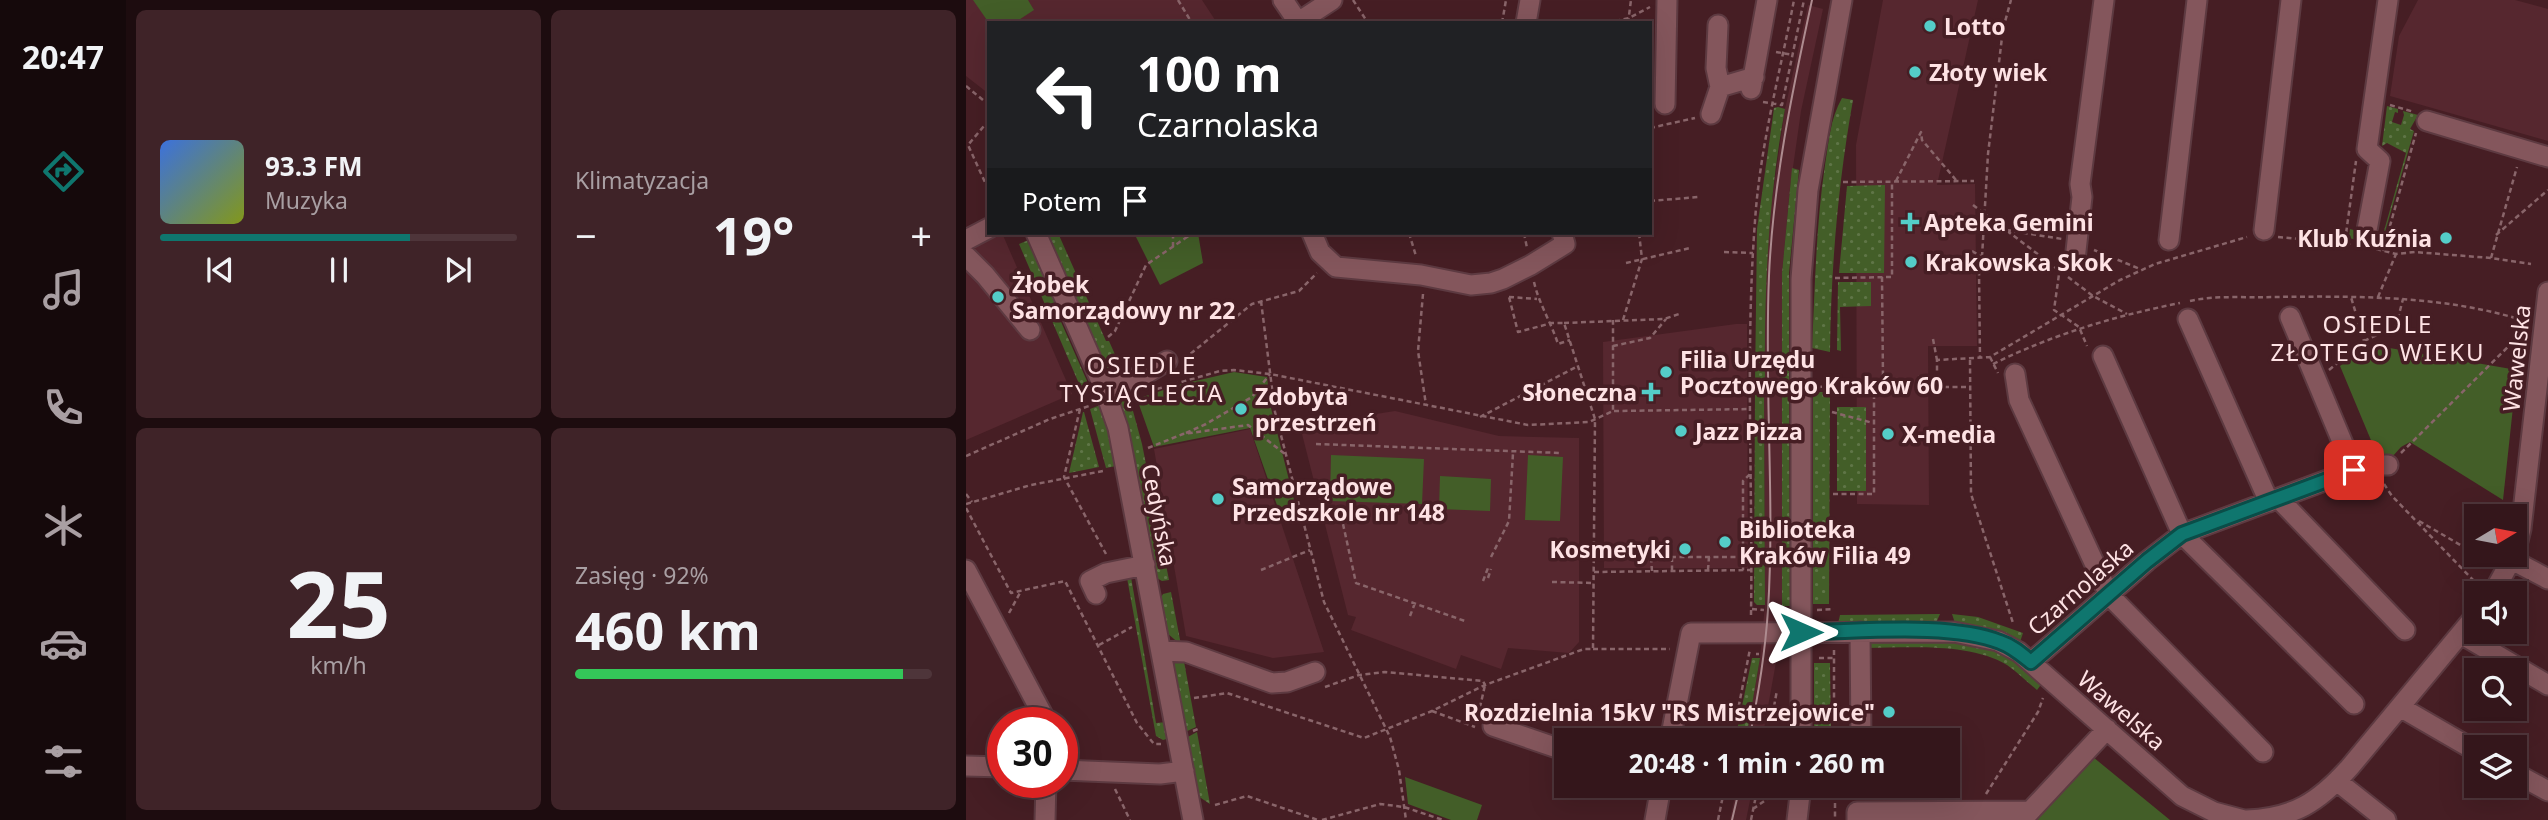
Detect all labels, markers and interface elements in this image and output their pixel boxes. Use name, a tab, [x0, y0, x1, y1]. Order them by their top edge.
place label: Lotto	[1944, 10, 2006, 42]
marker: Lotto	[1922, 18, 1938, 34]
text: 20:47	[22, 35, 104, 78]
text: 100 m	[1137, 40, 1282, 106]
icon: left	[1022, 49, 1113, 140]
place label: Złoty wiek	[1929, 56, 2048, 88]
marker: Złoty wiek	[1907, 64, 1923, 80]
text: Czarnolaska	[1137, 103, 1319, 146]
icon: directions	[39, 147, 88, 196]
text: 93.3 FM	[265, 148, 362, 184]
text: Klimatyzacja	[575, 164, 709, 196]
icon: arrive	[1116, 182, 1154, 220]
text: Potem	[1022, 183, 1102, 219]
text: Muzyka	[265, 184, 348, 216]
text: 19°	[713, 199, 794, 270]
place label: Apteka Gemini	[1924, 206, 2094, 238]
text: −	[575, 209, 597, 261]
text: +	[910, 209, 932, 261]
marker: Apteka Gemini	[1902, 214, 1918, 230]
place label: Klub Kuźnia	[2297, 222, 2432, 254]
marker: Klub Kuźnia	[2438, 230, 2454, 246]
place label: Krakowska Skok	[1925, 246, 2114, 278]
icon: previous	[201, 251, 239, 289]
icon: pause	[320, 251, 358, 289]
icon: next	[439, 251, 477, 289]
marker: Krakowska Skok	[1903, 254, 1919, 270]
icon: music	[39, 265, 88, 314]
place label: Żłobek Samorządowy nr 22	[1012, 268, 1235, 326]
marker: Żłobek Samorządowy nr 22	[990, 289, 1006, 305]
street label: Wawelska	[2494, 303, 2538, 413]
district label: OSIEDLE ZŁOTEGO WIEKU	[2270, 307, 2486, 368]
place label: Filia Urzędu Pocztowego Kraków 60	[1680, 343, 1943, 401]
district label: OSIEDLE TYSIĄCLECIA	[1060, 348, 1224, 409]
marker: Filia Urzędu Pocztowego Kraków 60	[1658, 364, 1674, 380]
place label: Słoneczna	[1522, 376, 1637, 408]
place label: Zdobyta przestrzeń	[1255, 380, 1377, 438]
icon: phone	[39, 383, 88, 432]
marker: Słoneczna	[1643, 384, 1659, 400]
marker: Zdobyta przestrzeń	[1233, 401, 1249, 417]
place label: Jazz Pizza	[1693, 415, 1803, 447]
place label: X-media	[1902, 418, 1996, 450]
marker: Jazz Pizza	[1673, 423, 1689, 439]
marker: X-media	[1880, 426, 1896, 442]
pin	[2324, 440, 2384, 500]
icon: arrive	[2335, 451, 2373, 489]
street label: Cedyńska	[1134, 461, 1186, 569]
place label: Samorządowe Przedszkole nr 148	[1232, 470, 1445, 528]
marker: Samorządowe Przedszkole nr 148	[1210, 491, 1226, 507]
icon: climate	[39, 501, 88, 550]
north arrow	[2464, 504, 2527, 567]
map controls	[2464, 504, 2527, 798]
place label: Biblioteka Kraków Filia 49	[1739, 513, 1911, 571]
street label: Czarnolaska	[2020, 532, 2140, 642]
place label: Kosmetyki	[1549, 533, 1671, 565]
marker: Biblioteka Kraków Filia 49	[1717, 534, 1733, 550]
text: 25	[286, 541, 391, 665]
marker: Kosmetyki	[1677, 541, 1693, 557]
text: Zasięg · 92%	[575, 559, 709, 591]
button: sound	[2464, 581, 2527, 644]
text: 460 km	[575, 594, 761, 665]
position arrow	[1764, 595, 1838, 669]
icon: car	[39, 619, 88, 668]
text: km/h	[310, 649, 367, 681]
button: search	[2464, 658, 2527, 721]
street label: Wawelska	[2071, 663, 2173, 757]
place label: Rozdzielnia 15kV "RS Mistrzejowice"	[1464, 696, 1875, 728]
marker: Rozdzielnia 15kV "RS Mistrzejowice"	[1881, 704, 1897, 720]
speed limit sign: 30	[987, 707, 1078, 798]
button: layers	[2464, 735, 2527, 798]
icon: filters	[39, 737, 88, 786]
text: 20:48 · 1 min · 260 m	[1629, 745, 1885, 781]

